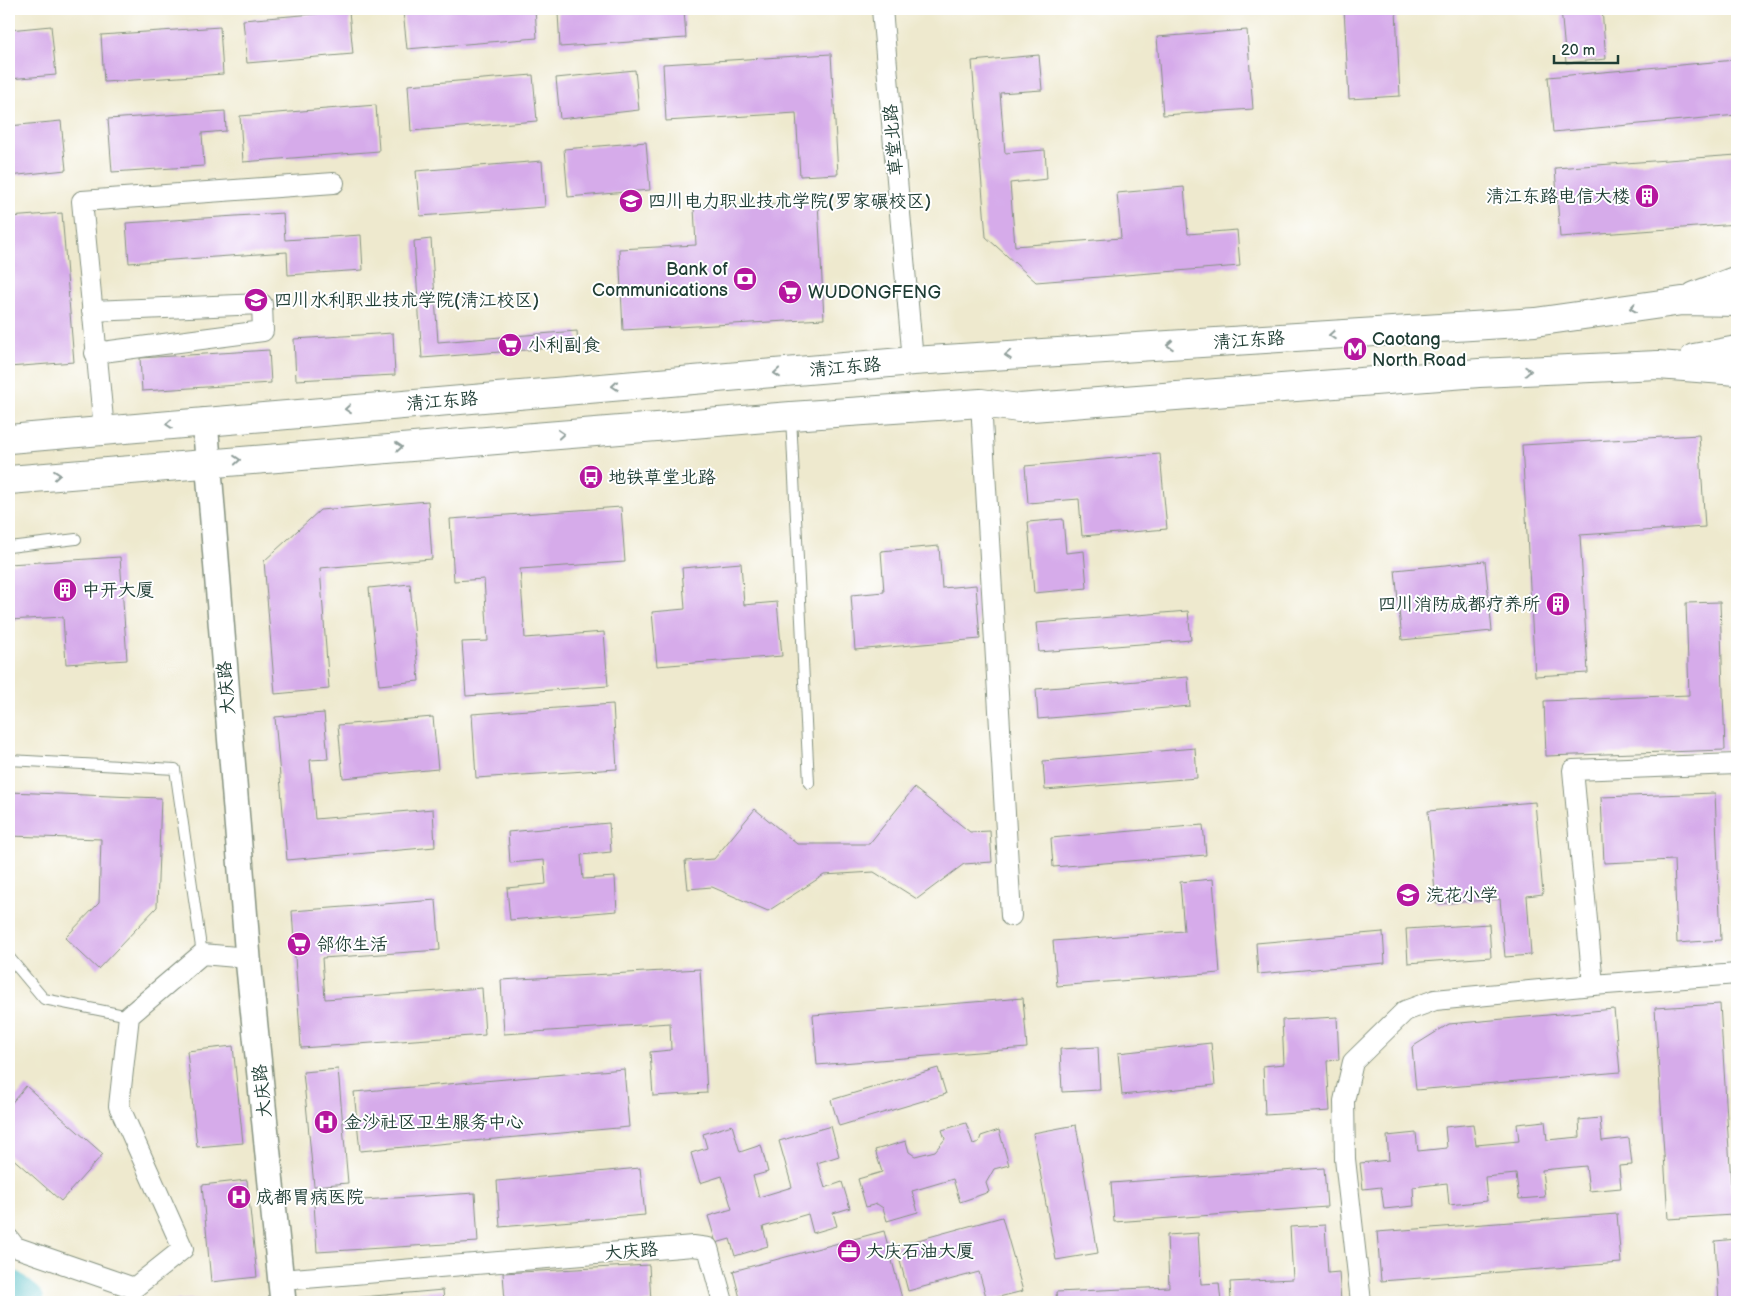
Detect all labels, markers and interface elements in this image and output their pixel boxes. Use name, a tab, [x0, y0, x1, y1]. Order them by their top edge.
scale bar	[1554, 32, 1617, 64]
text: 20 m	[1561, 41, 1595, 60]
street label: 草堂北路	[880, 103, 907, 177]
building icon: 清江东路电信大楼	[1634, 183, 1660, 209]
place label: 清江东路电信大楼	[1486, 186, 1630, 207]
school or university icon: 四川电力职业技术学院(罗家碾校区)	[618, 188, 644, 214]
place label: 四川电力职业技术学院(罗家碾校区)	[648, 191, 931, 212]
place label: Bank of Communications	[592, 259, 728, 301]
bank icon: Bank of Communications	[732, 266, 758, 292]
supermarket icon: WUDONGFENG	[777, 279, 803, 305]
place label: WUDONGFENG	[808, 282, 941, 303]
school or university icon: 四川水利职业技术学院(清江校区)	[243, 287, 269, 313]
place label: 四川水利职业技术学院(清江校区)	[274, 290, 539, 311]
one-way arrow	[1629, 302, 1637, 313]
street label: 清江东路	[1212, 328, 1286, 353]
one-way arrow	[1328, 329, 1336, 340]
place label: Caotang North Road	[1372, 329, 1466, 371]
supermarket icon: 小利副食	[497, 332, 523, 358]
place label: 小利副食	[528, 335, 600, 356]
metro station icon: Caotang North Road	[1342, 336, 1368, 362]
one-way arrow	[1166, 339, 1174, 350]
one-way arrow	[1004, 350, 1012, 361]
street label: 清江东路	[808, 354, 882, 381]
one-way arrow	[1524, 366, 1532, 377]
one-way arrow	[772, 367, 780, 378]
one-way arrow	[611, 381, 619, 392]
street label: 清江东路	[405, 388, 479, 415]
one-way arrow	[344, 403, 352, 414]
one-way arrow	[165, 418, 173, 429]
one-way arrow	[557, 429, 565, 440]
one-way arrow	[395, 442, 403, 453]
one-way arrow	[233, 455, 241, 466]
bus stop icon: 地铁草堂北路	[578, 464, 604, 490]
place label: 地铁草堂北路	[608, 467, 716, 488]
one-way arrow	[54, 470, 62, 481]
building icon: 中开大厦	[52, 577, 78, 603]
place label: 中开大厦	[82, 580, 154, 601]
building icon: 四川消防成都疗养所	[1545, 591, 1571, 617]
place label: 四川消防成都疗养所	[1378, 594, 1540, 615]
street label: 大庆路	[214, 660, 239, 716]
school or university icon: 浣花小学	[1395, 882, 1421, 908]
place label: 浣花小学	[1426, 885, 1498, 906]
supermarket icon: 邻你生活	[286, 931, 312, 957]
place label: 邻你生活	[316, 934, 388, 955]
street label: 大庆路	[249, 1063, 276, 1119]
hospital icon: 金沙社区卫生服务中心	[313, 1109, 339, 1135]
place label: 金沙社区卫生服务中心	[344, 1112, 524, 1133]
hospital icon: 成都胃病医院	[226, 1184, 252, 1210]
place label: 成都胃病医院	[256, 1187, 364, 1208]
office icon: 大庆石油大厦	[836, 1238, 862, 1264]
street label: 大庆路	[603, 1239, 659, 1264]
place label: 大庆石油大厦	[866, 1241, 974, 1262]

